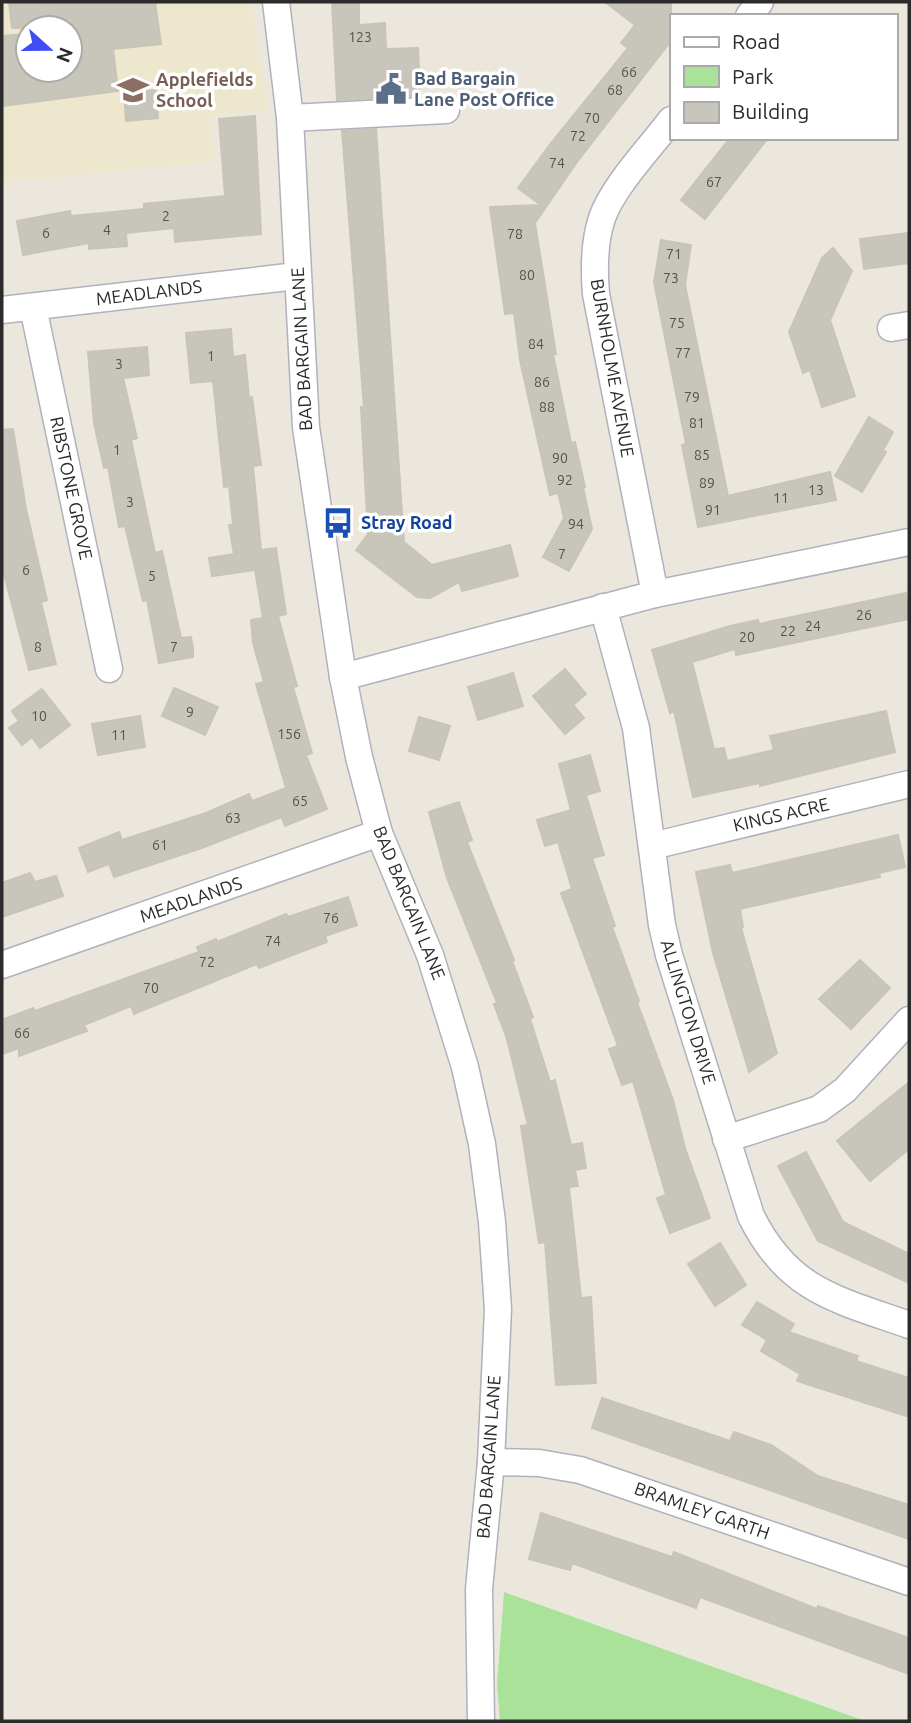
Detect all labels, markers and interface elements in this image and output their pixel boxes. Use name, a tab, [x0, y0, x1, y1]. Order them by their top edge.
north arrow	[14, 14, 84, 84]
legend	[670, 14, 897, 140]
house number: 123	[348, 29, 372, 45]
text: Road	[732, 29, 780, 53]
text: N	[52, 45, 78, 66]
house number: 66	[621, 64, 637, 80]
text: Park	[732, 64, 774, 88]
place label: Bad Bargain Lane Post Office	[414, 68, 554, 109]
place label: Applefields School	[156, 69, 254, 110]
public building icon: Bad Bargain Lane Post Office	[374, 72, 408, 106]
school or university icon: Applefields School	[116, 73, 150, 107]
house number: 68	[607, 82, 623, 98]
text: Building	[732, 99, 809, 123]
house number: 70	[584, 110, 600, 126]
house number: 72	[570, 128, 586, 144]
house number: 74	[549, 155, 565, 171]
house number: 67	[706, 174, 722, 190]
house number: 2	[162, 208, 170, 224]
house number: 4	[103, 222, 111, 238]
house number: 6	[42, 225, 50, 241]
house number: 78	[507, 226, 523, 242]
house number: 71	[666, 246, 682, 262]
street label: BAD BARGAIN LANE	[287, 267, 315, 431]
house number: 80	[519, 267, 535, 283]
house number: 73	[663, 270, 679, 286]
street label: MEADLANDS	[95, 276, 203, 308]
street label: BURNHOLME AVENUE	[587, 277, 639, 459]
house number: 75	[669, 315, 685, 331]
house number: 84	[528, 336, 544, 352]
house number: 77	[675, 345, 691, 361]
house number: 1	[207, 348, 215, 364]
house number: 3	[115, 356, 123, 372]
house number: 86	[534, 374, 550, 390]
house number: 79	[684, 389, 700, 405]
house number: 88	[539, 399, 555, 415]
street label: RIBSTONE GROVE	[47, 414, 97, 561]
house number: 81	[689, 415, 705, 431]
house number: 1	[113, 442, 121, 458]
house number: 85	[694, 447, 710, 463]
house number: 90	[552, 450, 568, 466]
house number: 92	[557, 472, 573, 488]
house number: 89	[699, 475, 715, 491]
house number: 13	[808, 482, 824, 498]
house number: 11	[773, 490, 789, 506]
house number: 3	[126, 494, 134, 510]
house number: 91	[705, 502, 721, 518]
bus stop icon: Stray Road	[321, 506, 355, 540]
place label: Stray Road	[361, 512, 453, 532]
house number: 94	[568, 516, 584, 532]
house number: 7	[558, 546, 566, 562]
house number: 6	[22, 562, 30, 578]
house number: 5	[148, 568, 156, 584]
house number: 26	[856, 607, 872, 623]
house number: 24	[805, 618, 821, 634]
house number: 22	[780, 623, 796, 639]
house number: 20	[739, 629, 755, 645]
house number: 8	[34, 639, 42, 655]
house number: 7	[170, 639, 178, 655]
house number: 9	[186, 704, 194, 720]
house number: 10	[31, 708, 47, 724]
house number: 156	[277, 726, 301, 742]
house number: 11	[111, 727, 127, 743]
house number: 65	[292, 793, 308, 809]
street label: KINGS ACRE	[731, 793, 831, 835]
house number: 63	[225, 810, 241, 826]
street label: BAD BARGAIN LANE	[370, 823, 450, 982]
house number: 61	[152, 837, 168, 853]
street label: MEADLANDS	[137, 872, 244, 926]
house number: 76	[323, 910, 339, 926]
house number: 74	[265, 933, 281, 949]
street label: ALLINGTON DRIVE	[657, 937, 720, 1086]
house number: 72	[199, 954, 215, 970]
house number: 70	[143, 980, 159, 996]
house number: 66	[14, 1025, 30, 1041]
street label: BAD BARGAIN LANE	[472, 1375, 504, 1539]
street label: BRAMLEY GARTH	[632, 1478, 773, 1543]

